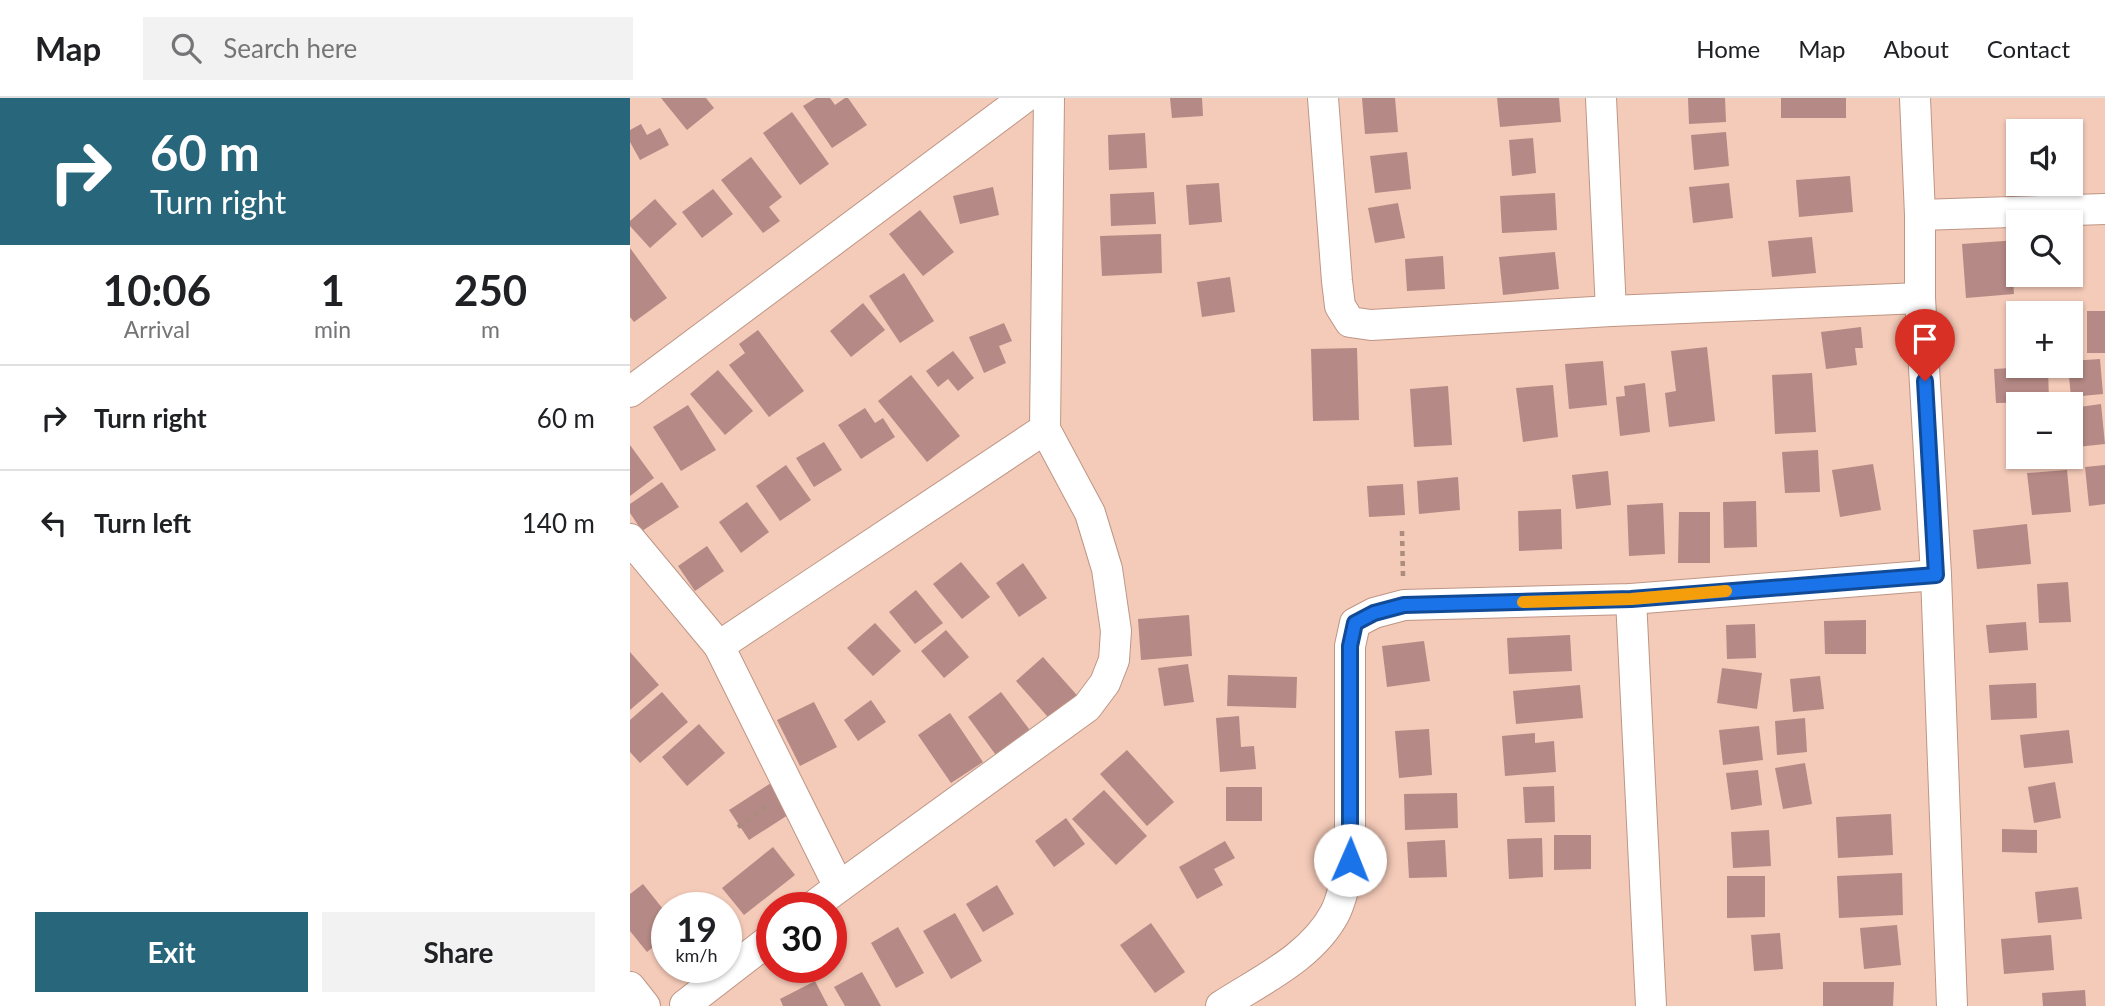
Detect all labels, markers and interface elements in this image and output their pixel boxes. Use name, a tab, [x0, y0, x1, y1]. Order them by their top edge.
search box	[143, 17, 633, 80]
text: Map	[35, 28, 101, 68]
icon: search	[167, 29, 205, 67]
text: Search here	[223, 32, 357, 64]
text: Home	[1696, 34, 1760, 63]
text: Map	[1798, 34, 1846, 63]
text: About	[1884, 34, 1949, 63]
text: Contact	[1987, 34, 2070, 63]
map controls	[2006, 119, 2083, 469]
button: sound	[2006, 119, 2083, 196]
text: 60 m	[150, 123, 260, 181]
icon: right	[35, 126, 126, 217]
text: Turn right	[150, 182, 286, 221]
button: search	[2006, 210, 2083, 287]
text: 10:06	[103, 265, 211, 315]
text: 1	[320, 265, 345, 315]
text: 250	[454, 265, 527, 315]
button: +	[2006, 301, 2083, 378]
pin	[1895, 309, 1955, 381]
text: Arrival	[124, 315, 190, 343]
text: min	[314, 315, 351, 343]
text: m	[481, 315, 500, 343]
icon: arrive	[1906, 320, 1944, 358]
button: −	[2006, 392, 2083, 469]
icon: right	[35, 399, 73, 437]
text: Turn right	[94, 402, 207, 434]
text: 60 m	[537, 402, 595, 434]
icon: left	[35, 504, 73, 542]
text: Turn left	[94, 507, 191, 539]
text: 140 m	[522, 507, 595, 539]
position arrow	[1313, 823, 1387, 897]
speed limit sign: 30	[756, 892, 847, 983]
text: 19	[676, 907, 717, 949]
button: Exit	[35, 912, 308, 992]
button: Share	[322, 912, 595, 992]
text: km/h	[675, 944, 718, 966]

